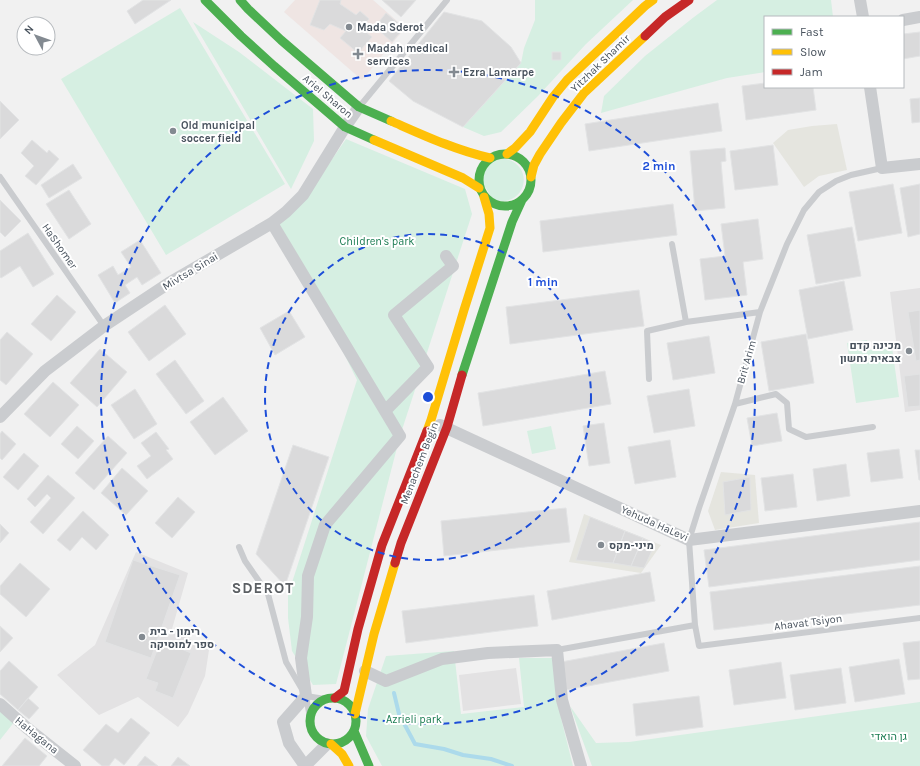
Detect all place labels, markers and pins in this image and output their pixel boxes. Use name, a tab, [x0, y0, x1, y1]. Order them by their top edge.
place label: Mada Sderot	[357, 21, 424, 34]
marker: Mada Sderot	[344, 22, 354, 32]
place label: Madah medical services	[367, 42, 448, 68]
marker: Madah medical services	[352, 48, 364, 60]
marker: Ezra Lamarpe	[448, 66, 460, 78]
place label: Ezra Lamarpe	[463, 66, 534, 79]
place label: Old municipal soccer field	[181, 119, 255, 145]
marker: Old municipal soccer field	[168, 126, 178, 136]
place label: מכינה קדם צבאית נחשון	[840, 339, 902, 365]
marker: מכינה קדם צבאית נחשון	[904, 346, 914, 356]
centre of rings	[421, 390, 435, 404]
place label: מיני-מקס	[609, 539, 654, 552]
marker: מיני-מקס	[596, 540, 606, 550]
place label: רימון - בית ספר למוסיקה	[150, 625, 214, 651]
marker: רימון - בית ספר למוסיקה	[137, 632, 147, 642]

